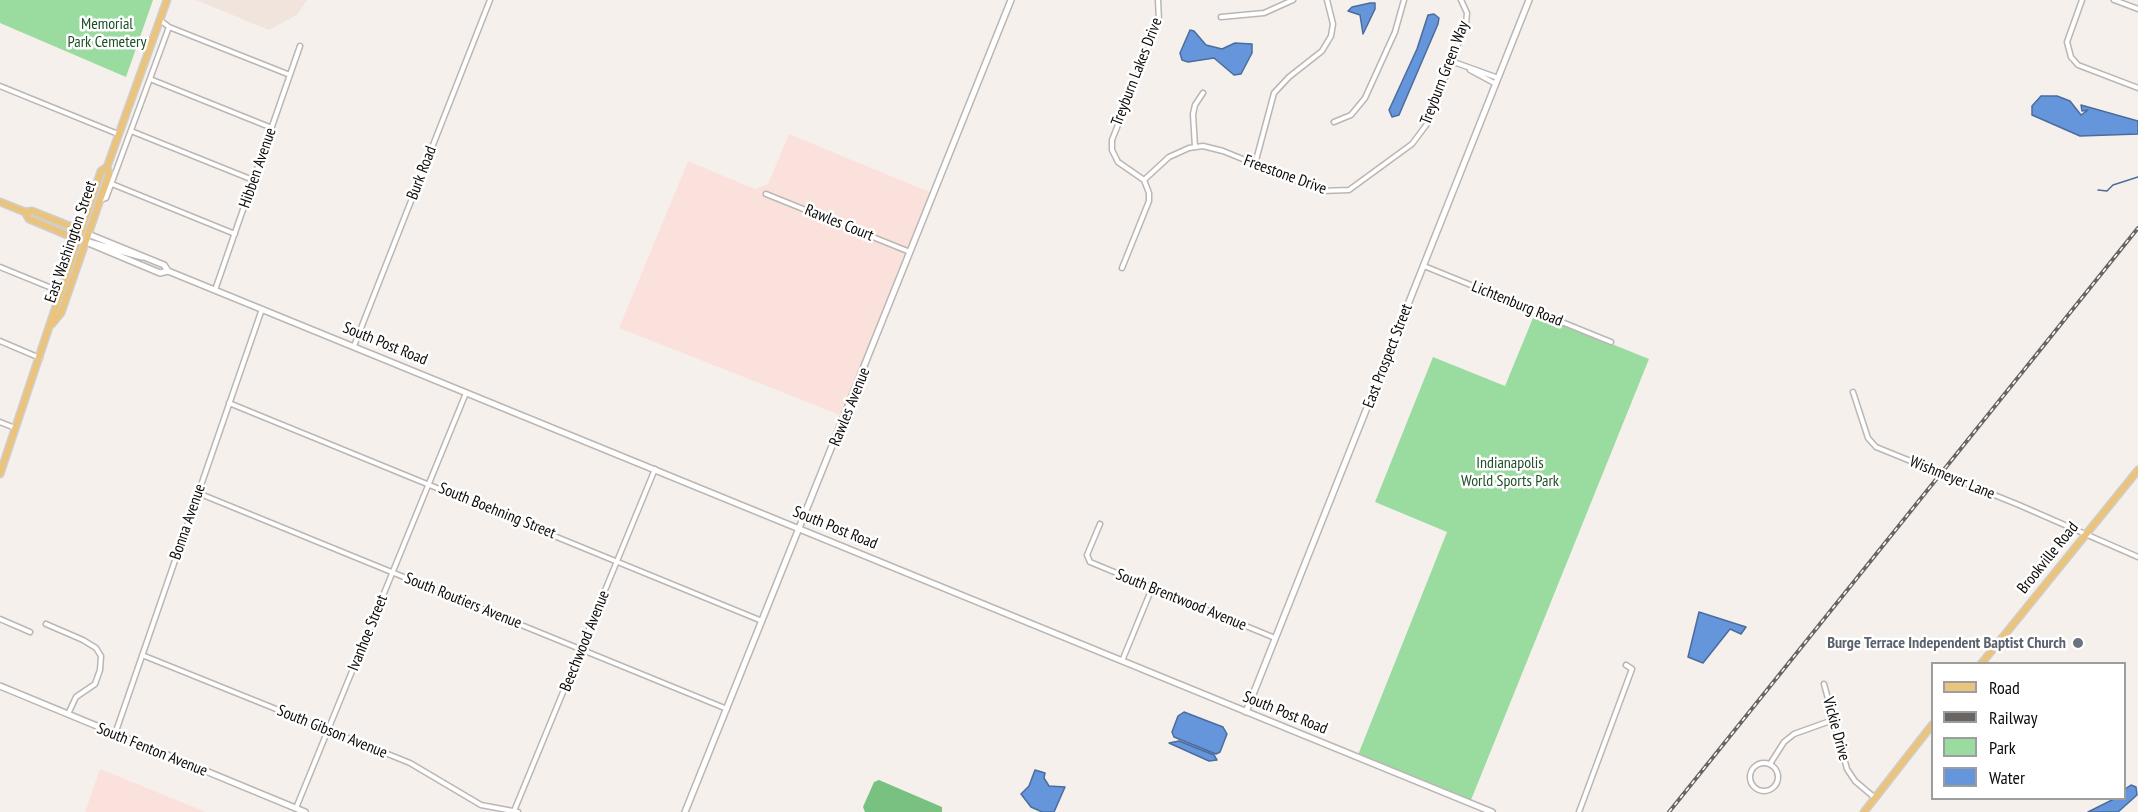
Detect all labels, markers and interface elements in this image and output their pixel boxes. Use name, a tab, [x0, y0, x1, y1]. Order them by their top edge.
park label: Memorial Park Cemetery	[68, 14, 146, 52]
street label: Treyburn Lakes Drive	[1108, 15, 1166, 129]
street label: Treyburn Green Way	[1416, 18, 1474, 128]
street label: Hibben Avenue	[235, 125, 281, 211]
street label: Burk Road	[403, 144, 441, 202]
street label: Freestone Drive	[1241, 151, 1329, 199]
street label: East Washington Street	[41, 179, 101, 305]
street label: Rawles Court	[802, 201, 876, 245]
street label: Lichtenburg Road	[1469, 277, 1565, 331]
street label: East Prospect Street	[1359, 301, 1417, 411]
street label: South Post Road	[340, 318, 430, 370]
street label: Rawles Avenue	[826, 365, 874, 449]
street label: Wishmeyer Lane	[1907, 452, 1997, 504]
park label: Indianapolis World Sports Park	[1461, 453, 1559, 491]
street label: South Boehning Street	[436, 479, 558, 543]
street label: Bonna Avenue	[166, 482, 210, 562]
street label: South Post Road	[790, 502, 880, 554]
street label: Brookville Road	[2013, 518, 2083, 598]
street label: South Brentwood Avenue	[1113, 565, 1249, 635]
street label: South Routiers Avenue	[402, 569, 524, 633]
street label: Beechwood Avenue	[556, 588, 614, 694]
street label: Ivanhoe Street	[344, 592, 392, 674]
place label: Burge Terrace Independent Baptist Church	[1827, 633, 2066, 653]
marker: Burge Terrace Independent Baptist Church	[2071, 636, 2085, 650]
legend	[1931, 662, 2126, 800]
text: Road	[1989, 676, 2020, 699]
street label: South Post Road	[1240, 687, 1330, 739]
street label: Vickie Drive	[1818, 695, 1854, 763]
street label: South Gibson Avenue	[274, 701, 390, 763]
text: Railway	[1989, 706, 2038, 729]
street label: South Fenton Avenue	[94, 719, 210, 781]
text: Park	[1989, 736, 2016, 759]
text: Water	[1989, 766, 2025, 789]

